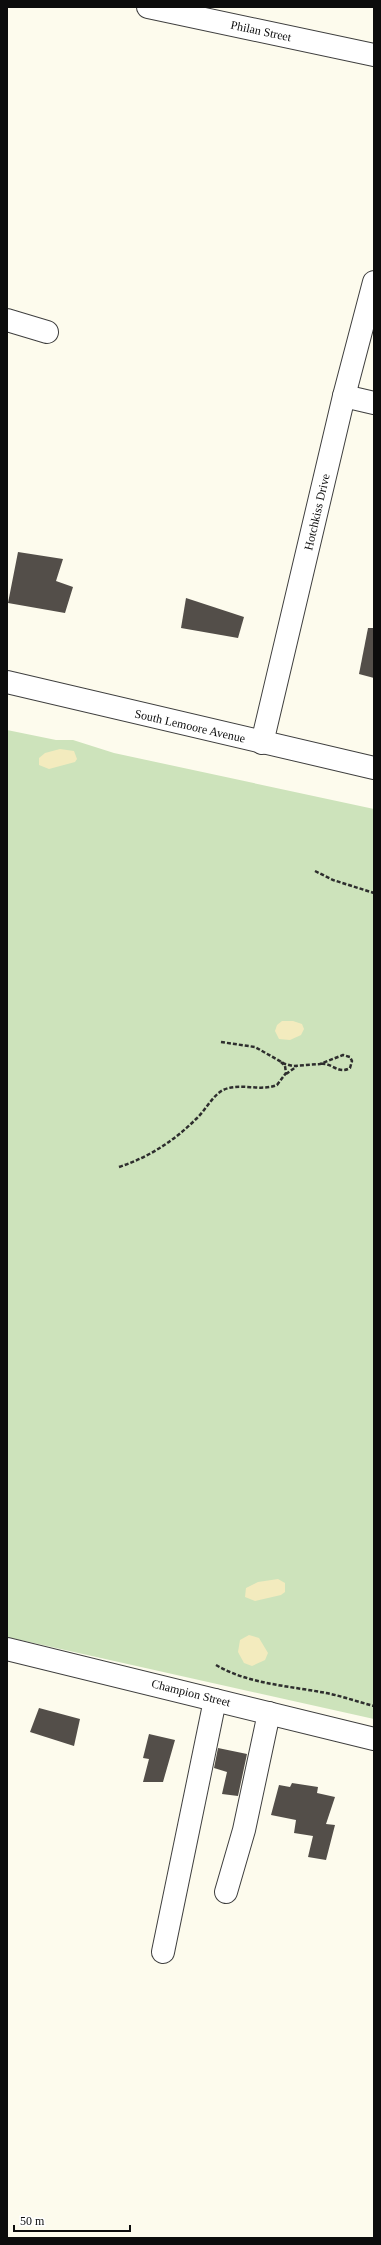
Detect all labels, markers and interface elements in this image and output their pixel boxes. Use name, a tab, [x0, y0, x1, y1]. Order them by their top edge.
street label: Philan Street	[229, 18, 293, 44]
street label: Hotchkiss Drive	[301, 472, 333, 552]
street label: South Lemoore Avenue	[133, 706, 247, 746]
street label: Champion Street	[150, 1676, 233, 1710]
scale bar	[14, 2207, 130, 2233]
text: 50 m	[20, 2214, 45, 2228]

